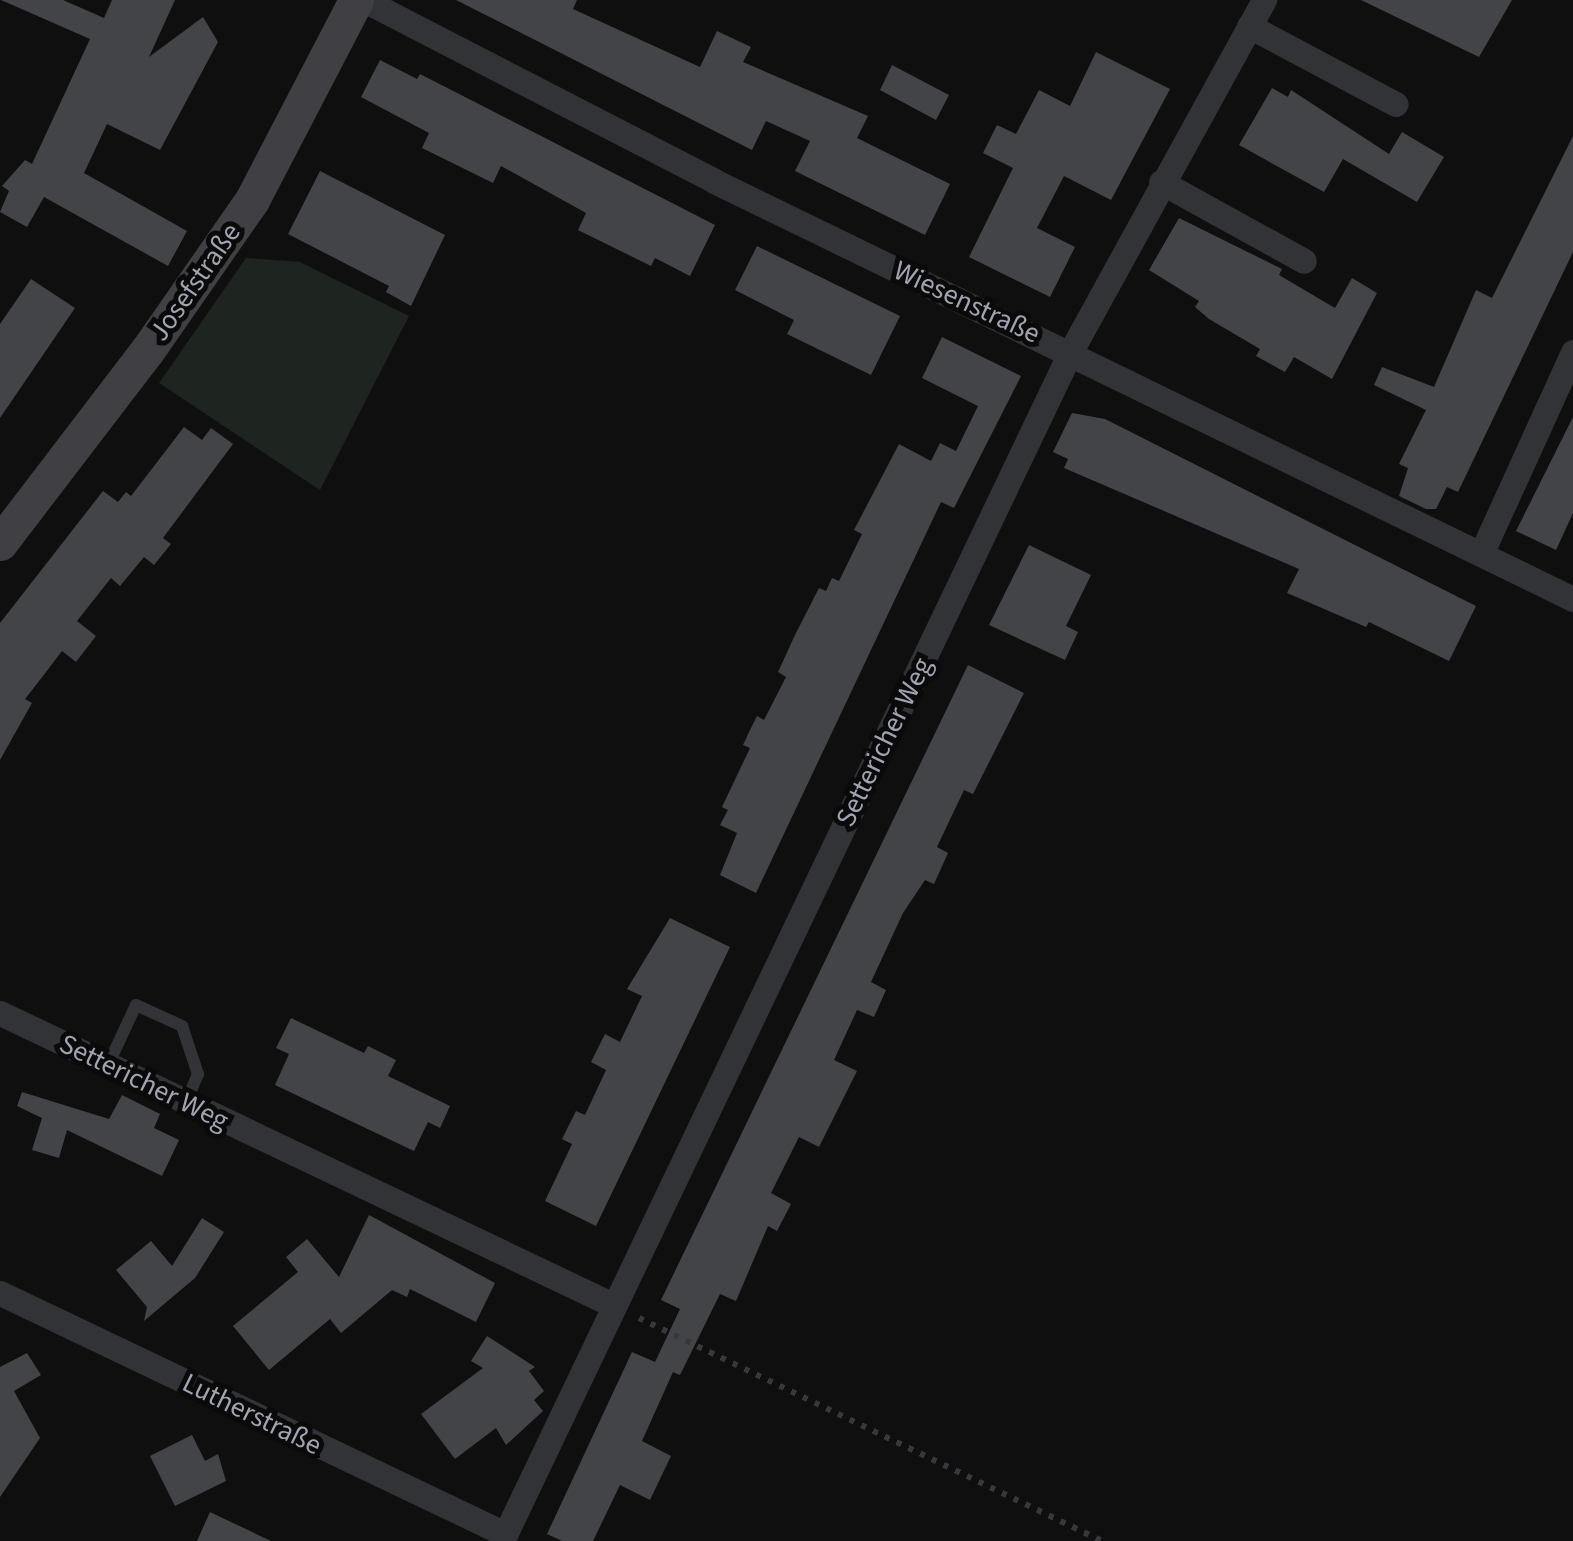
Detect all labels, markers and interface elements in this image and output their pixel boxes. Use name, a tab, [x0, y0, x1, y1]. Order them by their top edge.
street label: Josefstraße	[142, 217, 248, 347]
street label: Wiesenstraße	[889, 253, 1045, 351]
street label: Settericher Weg	[829, 652, 939, 832]
street label: Settericher Weg	[54, 1027, 234, 1137]
street label: Lutherstraße	[177, 1366, 327, 1462]

